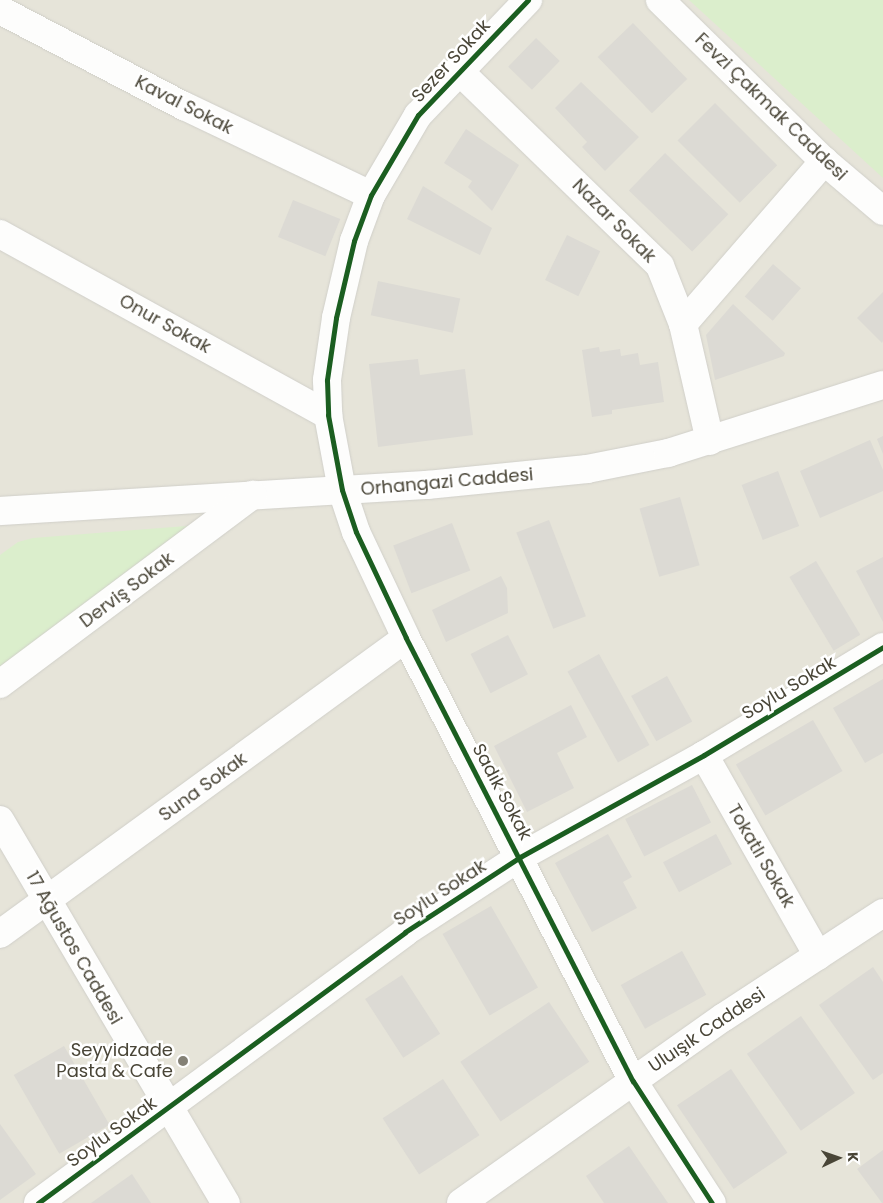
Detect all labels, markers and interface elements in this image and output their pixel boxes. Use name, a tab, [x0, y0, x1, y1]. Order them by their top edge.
street label: Sezer Sokak	[407, 15, 495, 107]
street label: Fevzi Çakmak Caddesi	[690, 29, 852, 185]
street label: Kaval Sokak	[131, 71, 237, 139]
street label: Nazar Sokak	[568, 175, 660, 267]
street label: Onur Sokak	[115, 290, 215, 358]
street label: Orhangazi Caddesi	[360, 464, 534, 500]
street label: Derviş Sokak	[76, 548, 178, 632]
street label: Soylu Sokak	[738, 652, 840, 724]
street label: Sadık Sokak	[468, 740, 536, 844]
street label: Suna Sokak	[155, 748, 251, 826]
street label: Tokatlı Sokak	[723, 800, 799, 912]
street label: Soylu Sokak	[390, 855, 490, 931]
street label: 17 Ağustos Caddesi	[21, 868, 127, 1028]
street label: Uluışık Caddesi	[645, 983, 769, 1077]
place label: Seyyidzade Pasta & Cafe	[56, 1040, 173, 1082]
marker: Seyyidzade Pasta & Cafe	[177, 1055, 189, 1067]
street label: Soylu Sokak	[63, 1092, 161, 1172]
north arrow	[813, 1133, 863, 1183]
text: K	[843, 1152, 863, 1163]

